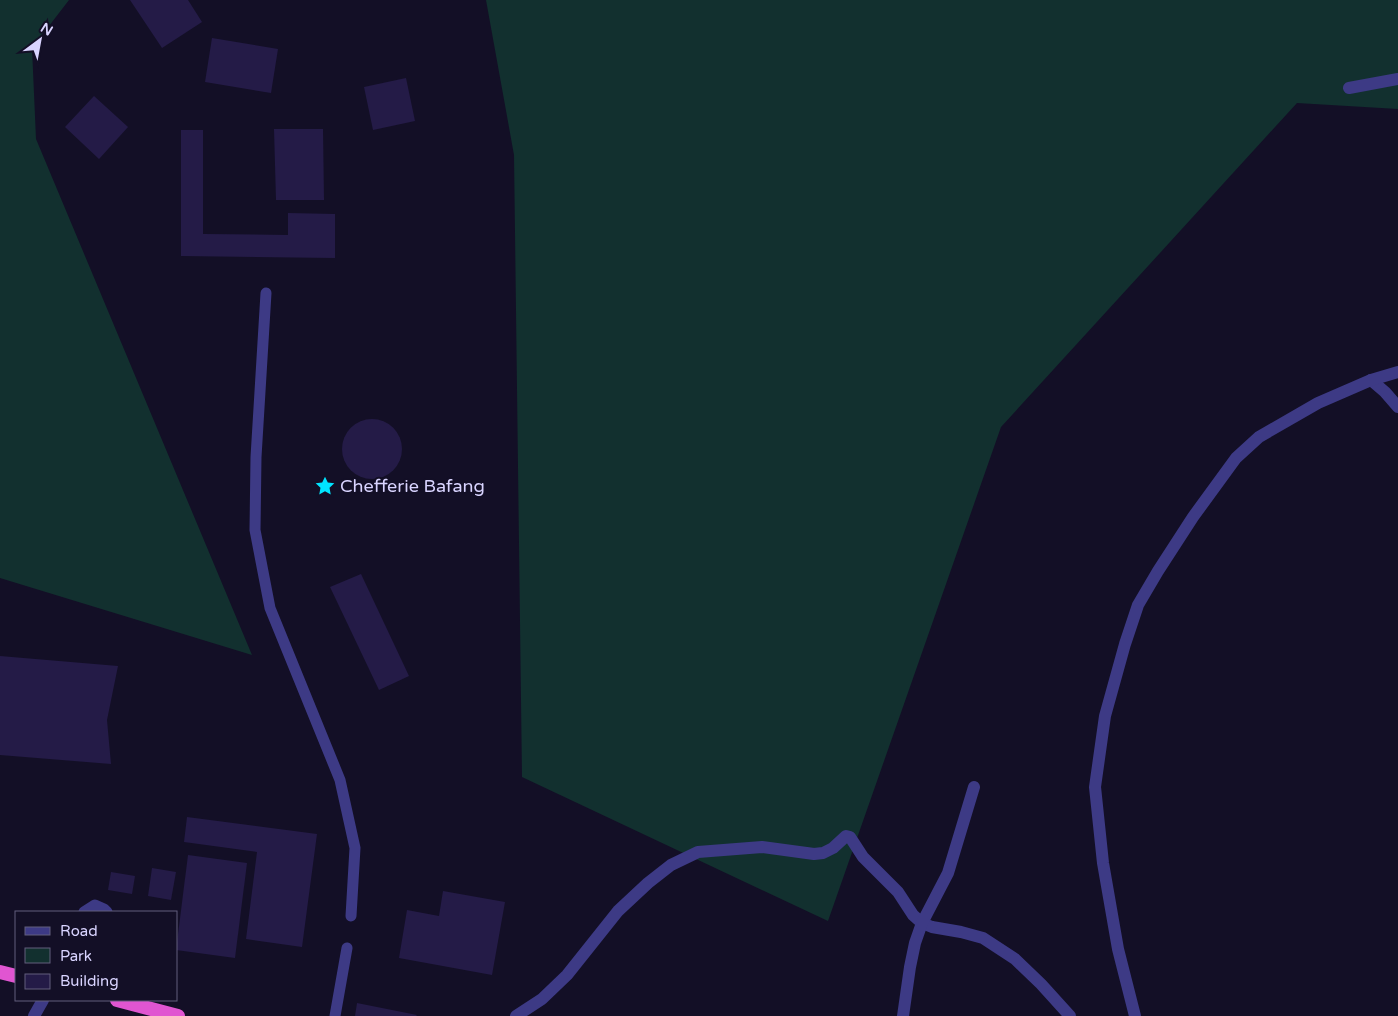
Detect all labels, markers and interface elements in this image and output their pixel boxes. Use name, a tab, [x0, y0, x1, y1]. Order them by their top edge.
north arrow	[15, 15, 65, 65]
text: N	[37, 19, 56, 40]
place icon: Chefferie Bafang	[314, 475, 336, 497]
place label: Chefferie Bafang	[340, 475, 485, 497]
legend	[15, 911, 178, 1001]
text: Road	[60, 922, 98, 940]
text: Park	[60, 947, 92, 965]
text: Building	[60, 972, 119, 990]

